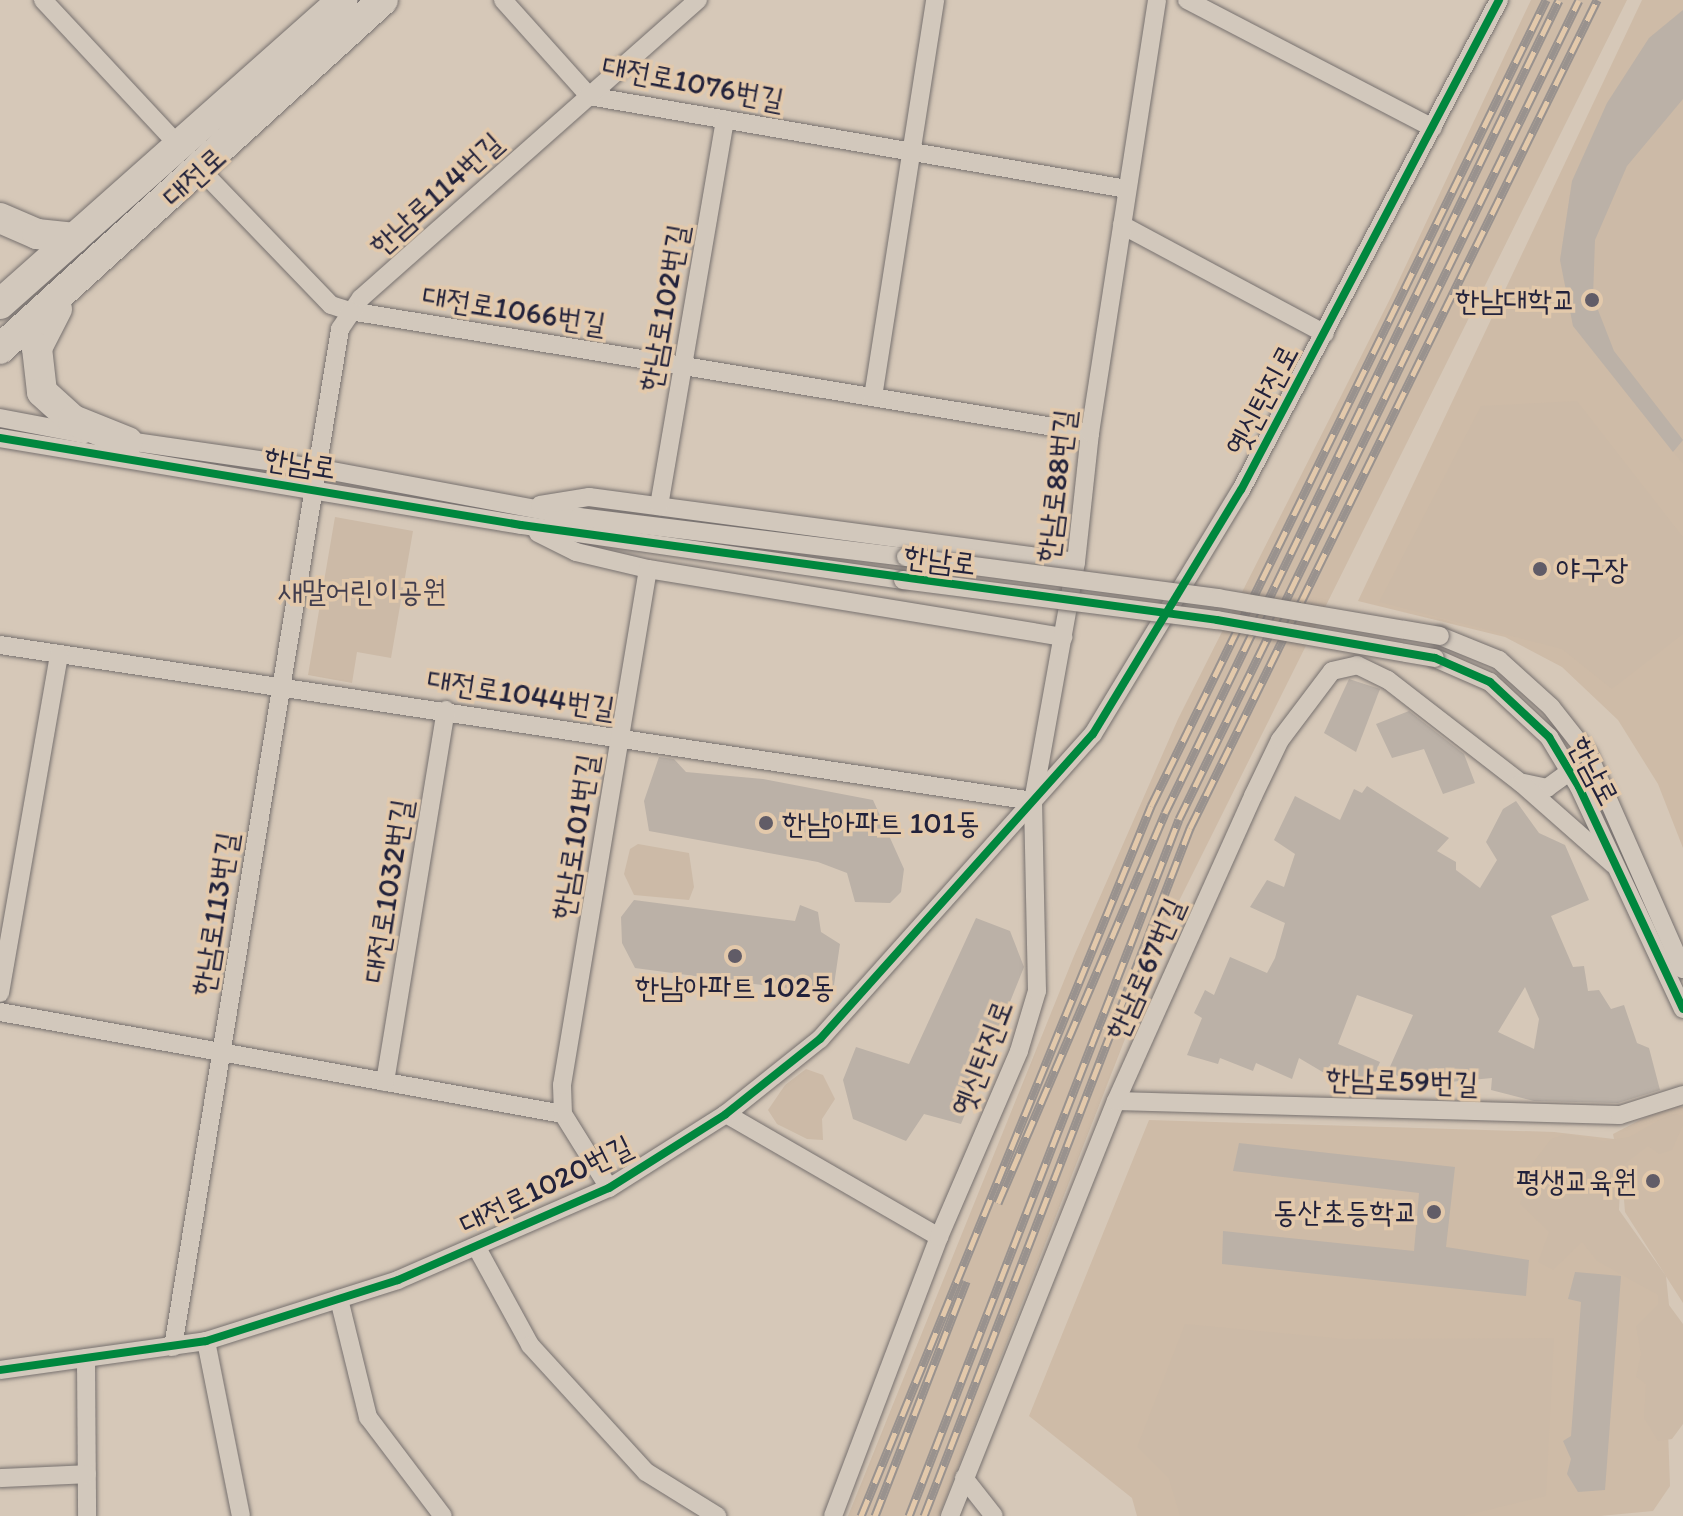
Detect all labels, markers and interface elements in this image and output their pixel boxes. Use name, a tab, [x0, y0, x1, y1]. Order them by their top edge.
street label: 대전로1076번길	[599, 48, 787, 118]
street label: 한남로114번길	[362, 125, 510, 263]
street label: 대전로	[155, 139, 233, 215]
street label: 한남로102번길	[632, 222, 696, 394]
street label: 대전로1066번길	[420, 278, 608, 342]
place label: 한남대학교	[1455, 282, 1576, 318]
marker: 한남대학교	[1583, 291, 1601, 309]
street label: 옛신탄진로	[1218, 338, 1306, 462]
street label: 한남로88번길	[1029, 408, 1083, 564]
street label: 한남로	[261, 440, 339, 486]
street label: 한남로	[902, 538, 978, 582]
place label: 야구장	[1556, 551, 1628, 587]
marker: 야구장	[1531, 560, 1549, 578]
park label: 새말어린이공원	[278, 573, 446, 609]
street label: 대전로1044번길	[425, 661, 617, 727]
street label: 한남로	[1561, 731, 1627, 811]
street label: 한남로101번길	[544, 752, 606, 922]
street label: 대전로1032번길	[356, 797, 420, 985]
place label: 한남아파트 101동	[782, 805, 980, 841]
marker: 한남아파트 101동	[757, 814, 775, 832]
street label: 한남로113번길	[184, 830, 246, 998]
street label: 한남로67번길	[1098, 892, 1192, 1046]
marker: 한남아파트 102동	[726, 947, 744, 965]
place label: 한남아파트 102동	[635, 969, 835, 1005]
street label: 옛신탄진로	[944, 995, 1020, 1121]
street label: 한남로59번길	[1325, 1060, 1479, 1102]
street label: 대전로1020번길	[454, 1128, 638, 1242]
place label: 평생교육원	[1516, 1163, 1637, 1199]
marker: 평생교육원	[1644, 1172, 1662, 1190]
place label: 동산초등학교	[1273, 1194, 1418, 1230]
marker: 동산초등학교	[1425, 1203, 1443, 1221]

